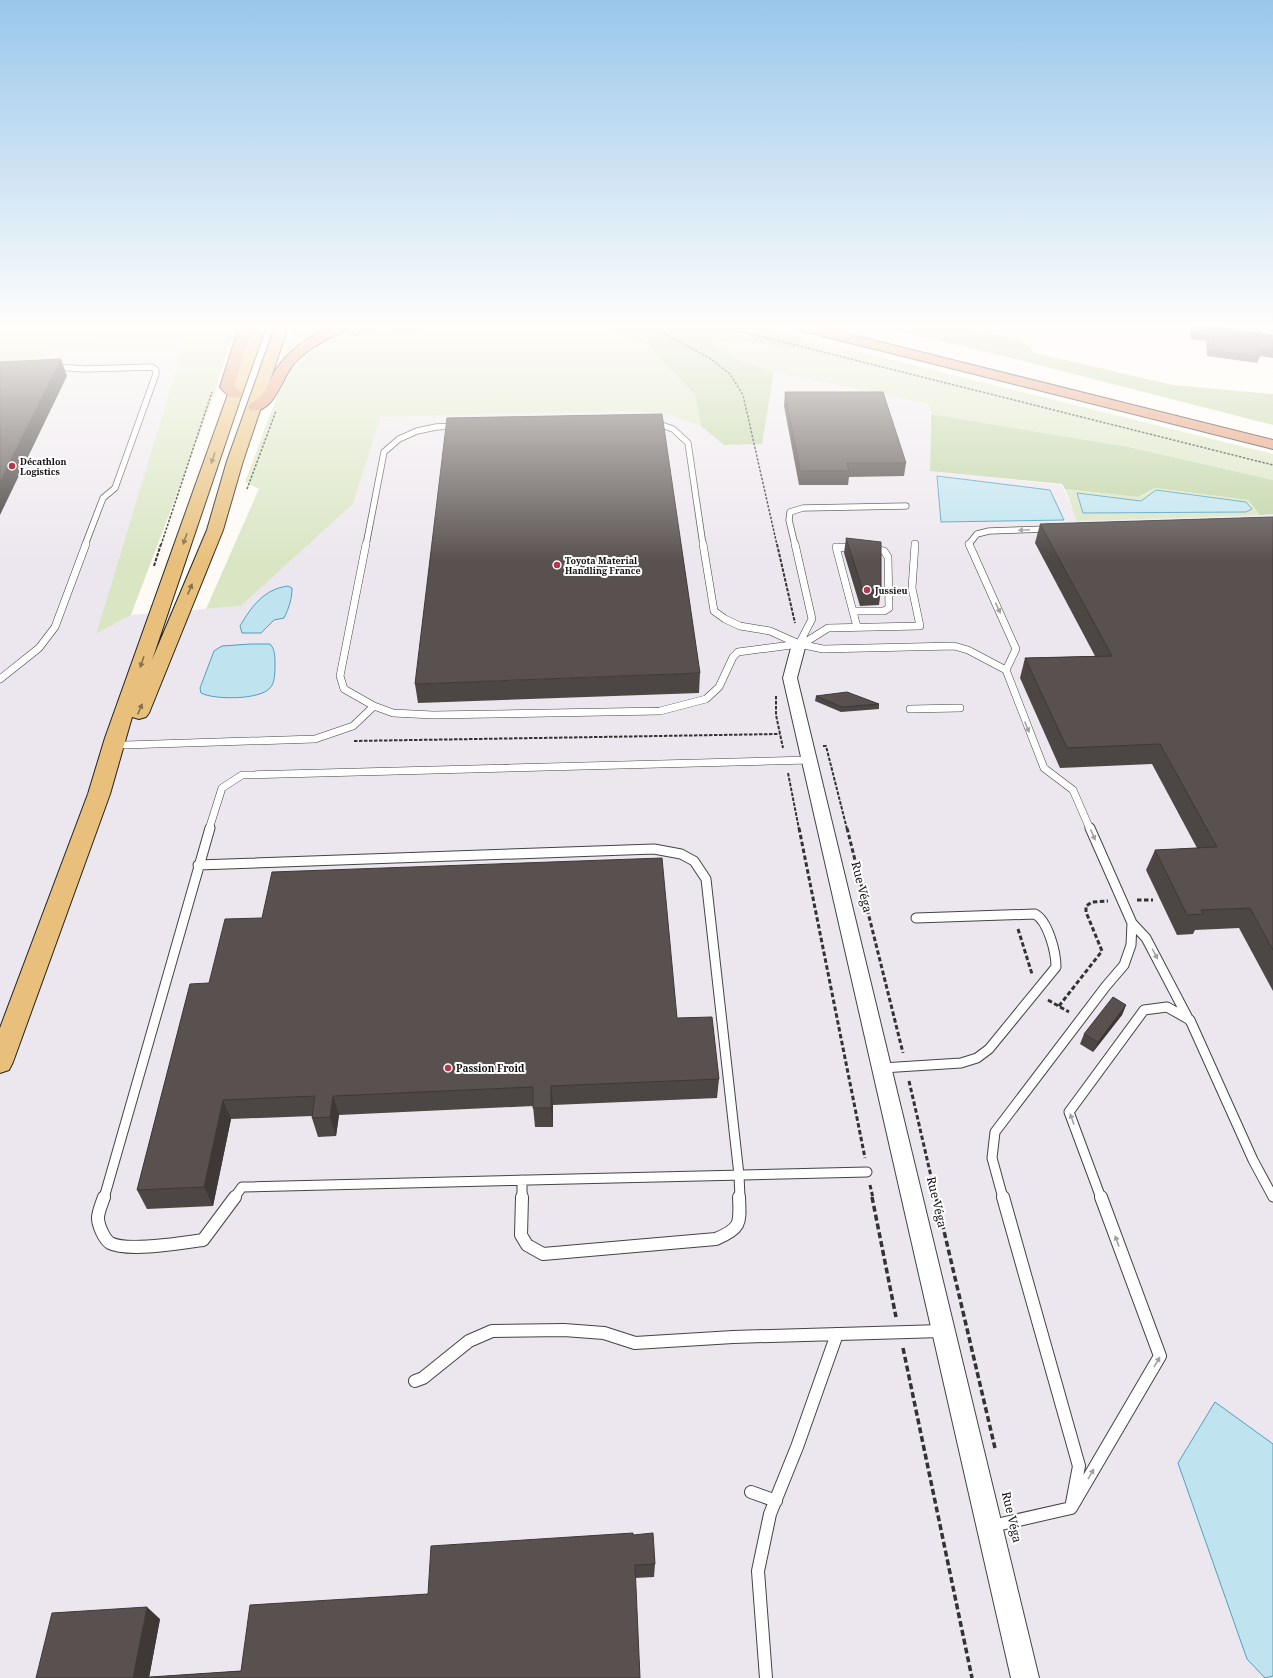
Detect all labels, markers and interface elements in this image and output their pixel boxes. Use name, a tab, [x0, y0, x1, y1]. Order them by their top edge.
one-way arrow	[210, 452, 216, 464]
place label: Décathlon Logistics	[20, 455, 67, 478]
marker: Décathlon Logistics	[7, 461, 17, 471]
one-way arrow	[1017, 527, 1030, 533]
one-way arrow	[182, 534, 188, 546]
place label: Toyota Material Handling France	[565, 554, 641, 577]
marker: Toyota Material Handling France	[552, 560, 562, 570]
one-way arrow	[188, 583, 194, 595]
place label: Jussieu	[874, 584, 908, 597]
marker: Jussieu	[862, 585, 872, 595]
one-way arrow	[995, 602, 1001, 613]
one-way arrow	[139, 656, 145, 668]
one-way arrow	[137, 703, 144, 715]
one-way arrow	[1025, 722, 1031, 734]
one-way arrow	[1090, 830, 1096, 841]
street label: Rue Véga	[847, 860, 877, 915]
one-way arrow	[1151, 948, 1158, 960]
place label: Passion Froid	[456, 1061, 525, 1075]
marker: Passion Froid	[443, 1063, 453, 1073]
one-way arrow	[1069, 1112, 1075, 1124]
street label: Rue Véga	[923, 1175, 951, 1230]
one-way arrow	[1114, 1234, 1120, 1246]
one-way arrow	[1153, 1356, 1160, 1368]
one-way arrow	[1087, 1469, 1095, 1479]
street label: Rue Véga	[998, 1490, 1026, 1545]

